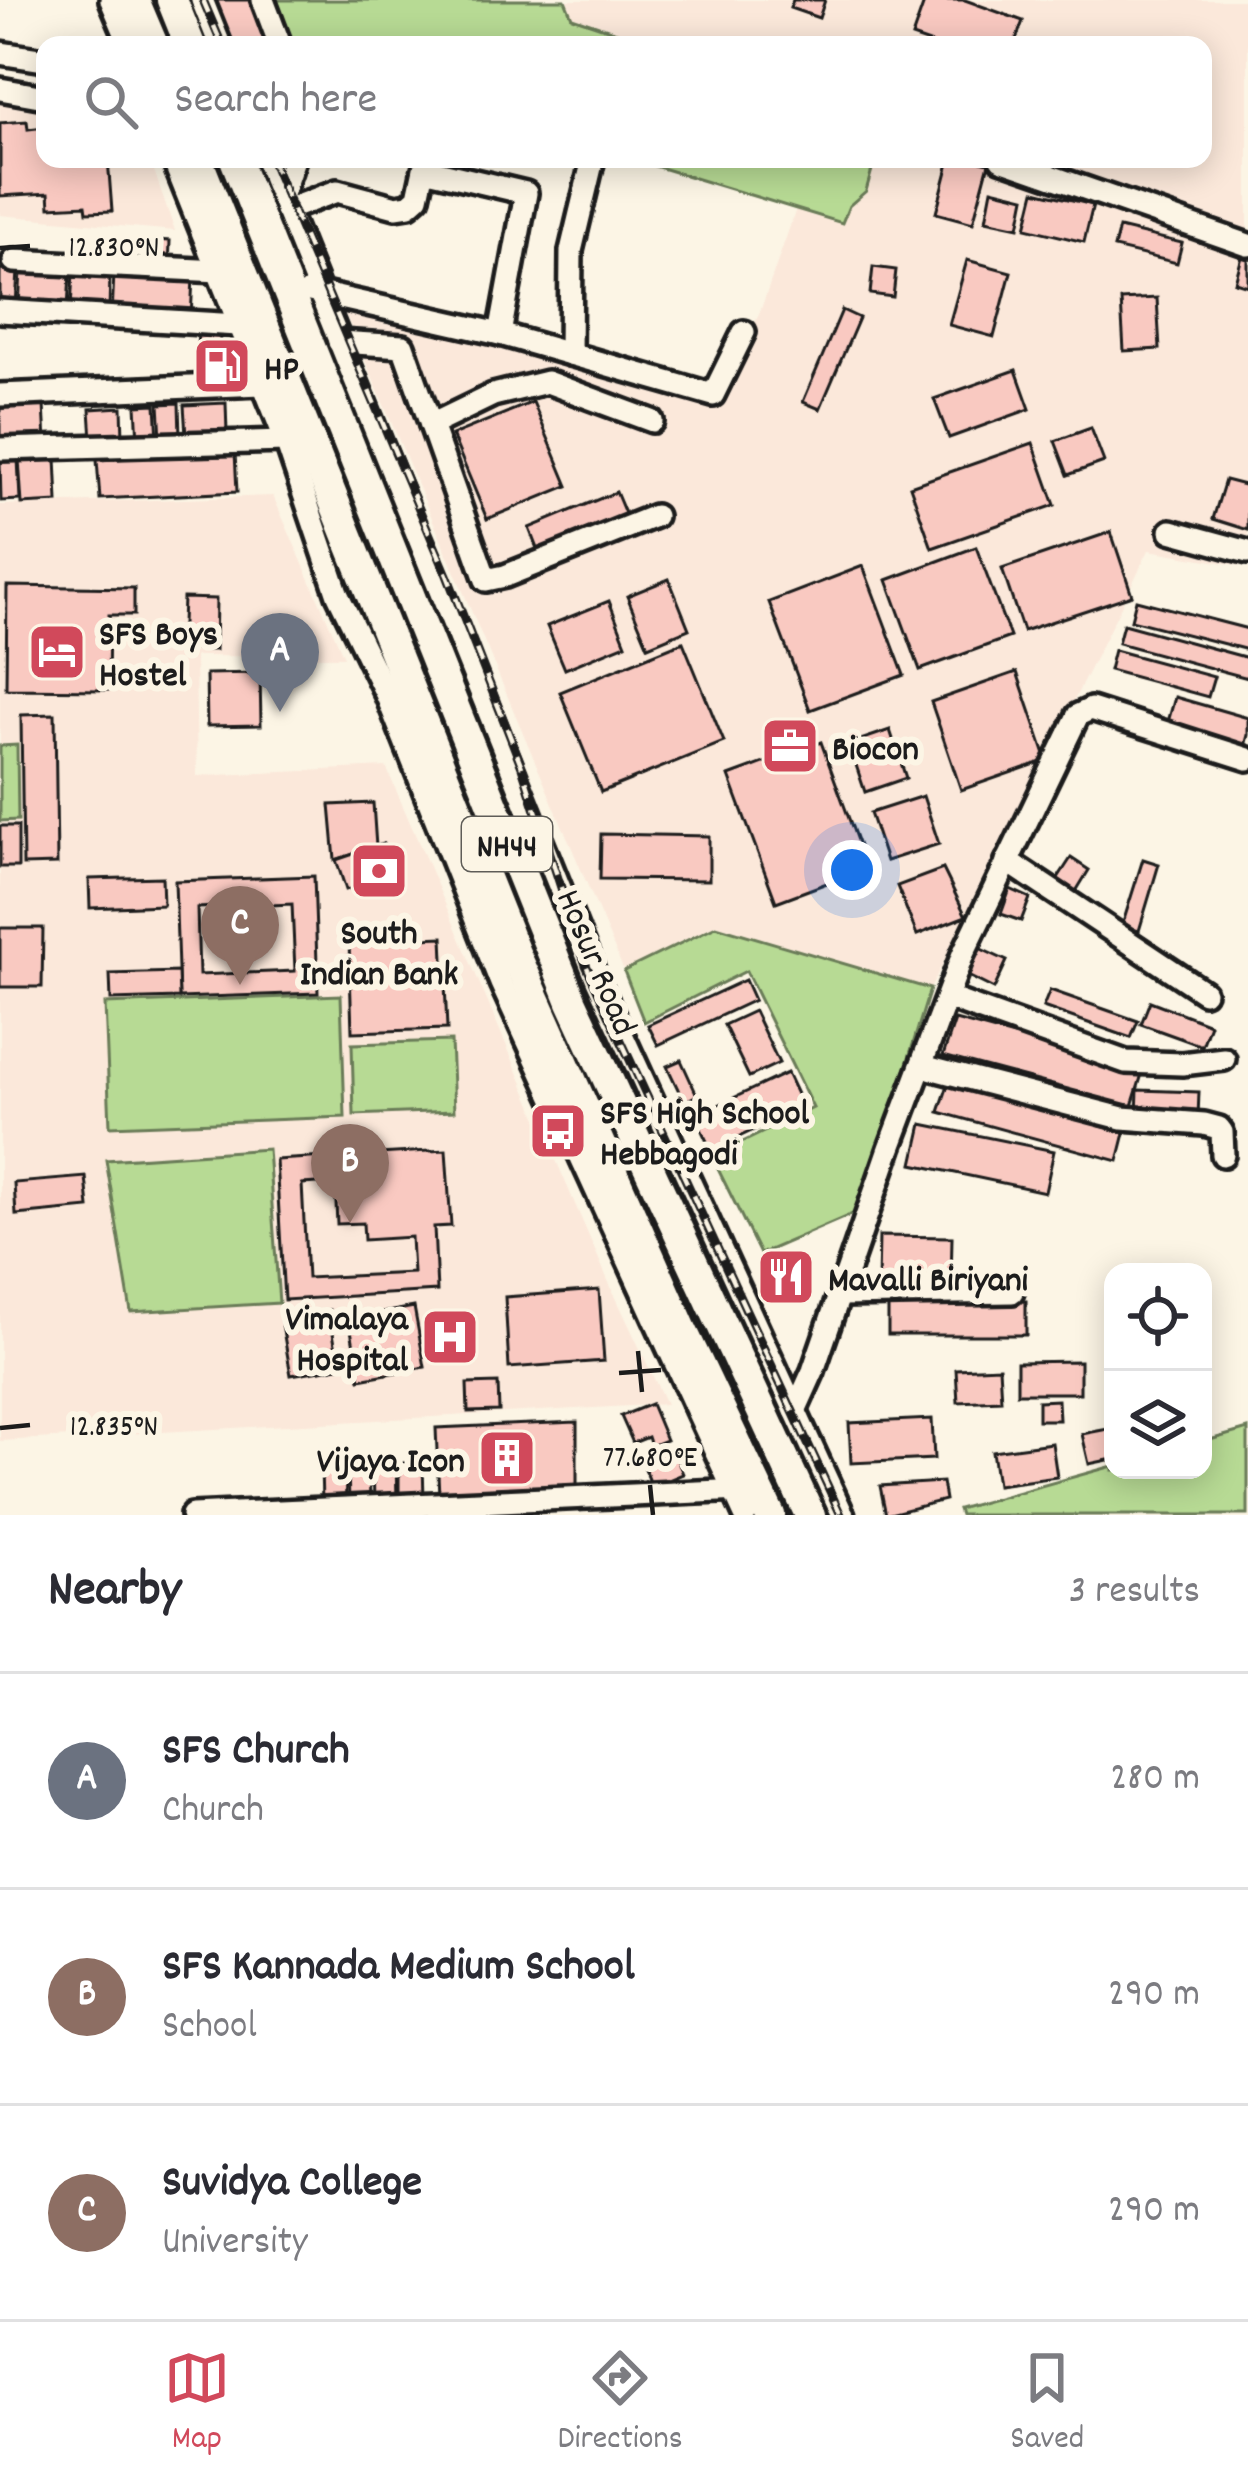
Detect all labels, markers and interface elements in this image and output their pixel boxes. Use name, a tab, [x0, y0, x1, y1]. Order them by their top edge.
search box	[36, 36, 1212, 168]
icon: search	[78, 69, 144, 135]
text: Search here	[174, 70, 377, 134]
text: 12.830°N	[69, 229, 159, 272]
fuel station icon: HP	[191, 335, 253, 397]
place label: HP	[264, 346, 299, 398]
place label: SFS Boys Hostel	[99, 611, 218, 704]
pin: A	[241, 613, 319, 712]
hotel icon: SFS Boys Hostel	[26, 621, 88, 683]
office icon: Biocon	[759, 715, 821, 777]
place label: Biocon	[832, 726, 919, 778]
road number: NH44	[462, 817, 552, 871]
bank icon: South Indian Bank	[348, 840, 410, 902]
your location	[822, 840, 882, 900]
street label: Hosur Road	[539, 882, 648, 1044]
pin: C	[201, 886, 279, 985]
place label: South Indian Bank	[300, 910, 458, 1003]
place label: SFS High School Hebbagodi	[600, 1090, 809, 1183]
bus stop icon: SFS High School Hebbagodi	[527, 1100, 589, 1162]
pin: B	[311, 1124, 389, 1223]
restaurant icon: Mavalli Biriyani	[755, 1246, 817, 1308]
place label: Mavalli Biriyani	[828, 1257, 1029, 1309]
map controls	[1104, 1263, 1212, 1479]
button: locate	[1104, 1263, 1212, 1371]
place label: Vimalaya Hospital	[286, 1296, 409, 1389]
hospital icon: Vimalaya Hospital	[419, 1306, 481, 1368]
button: layers	[1104, 1371, 1212, 1479]
text: 12.835°N	[70, 1408, 158, 1451]
building icon: Vijaya Icon	[476, 1427, 538, 1489]
place label: Vijaya Icon	[317, 1438, 465, 1490]
text: 77.680°E	[603, 1439, 698, 1482]
text: Nearby	[48, 1557, 181, 1629]
text: 3 results	[1069, 1566, 1200, 1621]
text: SFS Church	[162, 1721, 350, 1785]
text: A	[76, 1753, 98, 1808]
text: 280 m	[1110, 1753, 1200, 1808]
text: Church	[162, 1785, 264, 1840]
text: SFS Kannada Medium School	[162, 1937, 635, 2001]
text: B	[78, 1969, 96, 2024]
text: 290 m	[1108, 1969, 1200, 2024]
text: School	[162, 2001, 257, 2056]
text: Suvidya College	[162, 2153, 422, 2217]
text: C	[77, 2185, 97, 2240]
text: 290 m	[1108, 2185, 1200, 2240]
text: University	[162, 2217, 308, 2272]
tab: Map	[164, 2345, 230, 2464]
tab: Directions	[558, 2345, 683, 2464]
tab: Saved	[1010, 2345, 1084, 2464]

